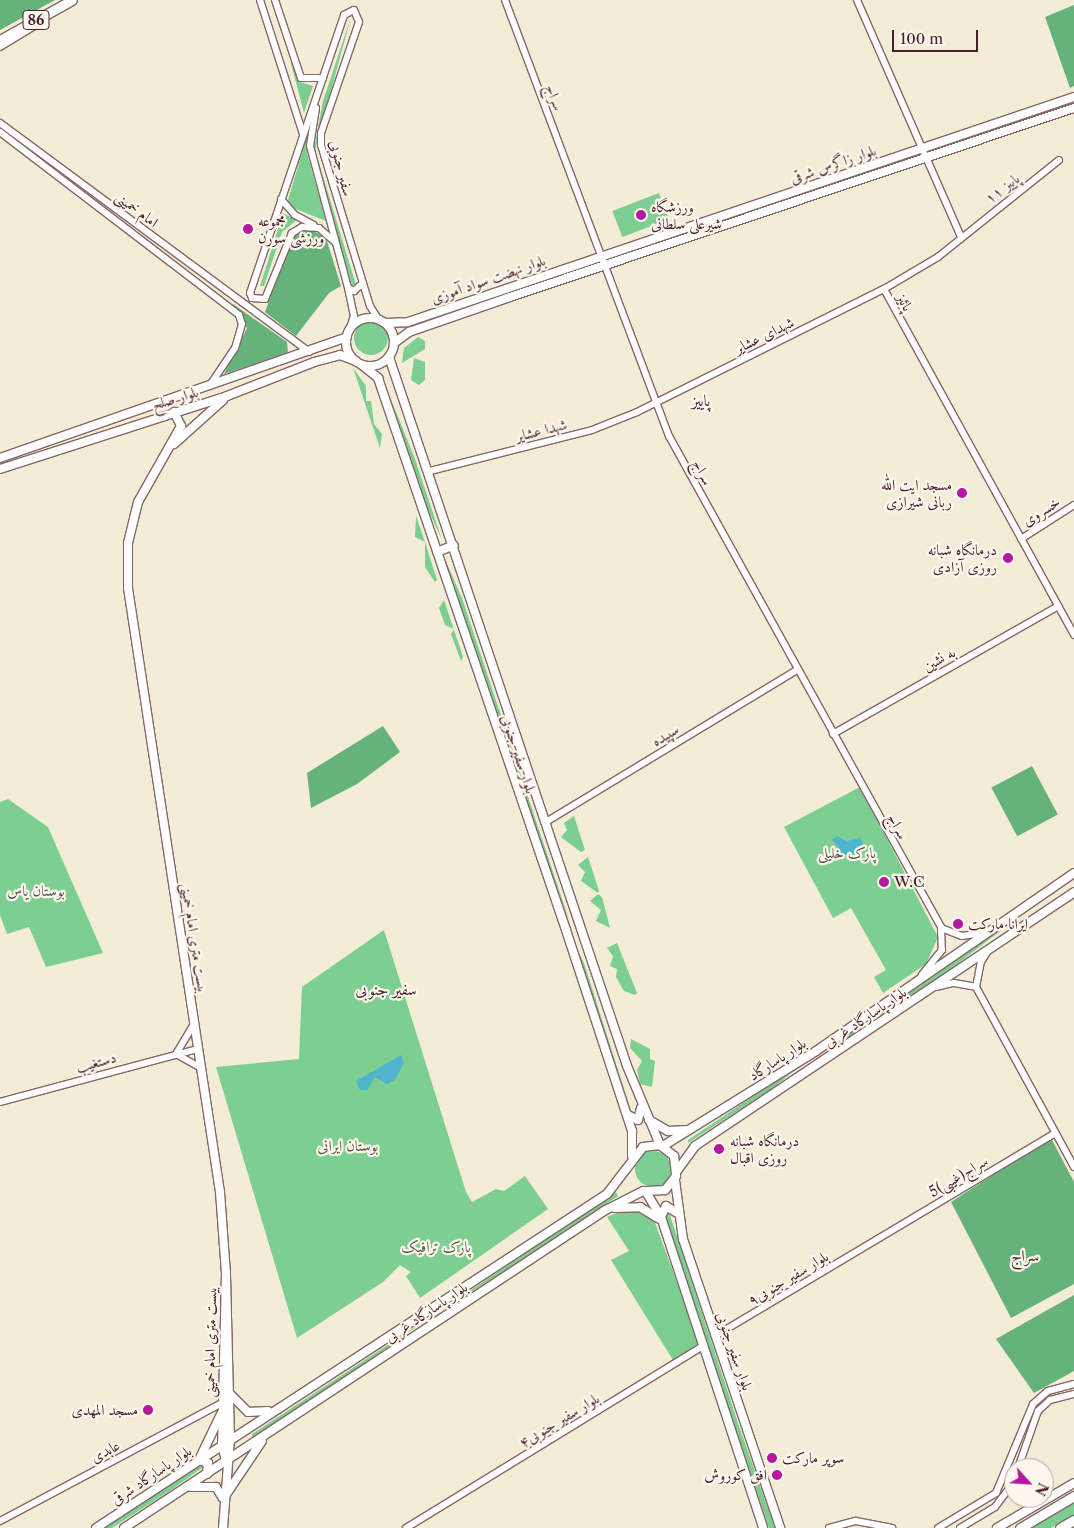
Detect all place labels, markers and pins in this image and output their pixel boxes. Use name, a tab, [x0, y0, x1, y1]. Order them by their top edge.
place label: ورزشگاه شیرعلی سلطانی	[651, 197, 722, 232]
marker: ورزشگاه شیرعلی سلطانی	[635, 209, 647, 221]
place label: مجموعه ورزشی سورن	[258, 211, 324, 246]
marker: مجموعه ورزشی سورن	[242, 223, 254, 235]
place label: مسجد ایت الله ربانی شیرازی	[881, 475, 952, 510]
marker: مسجد ایت الله ربانی شیرازی	[956, 487, 968, 499]
place label: درمانگاه شبانه روزی آزادی	[928, 540, 997, 575]
marker: درمانگاه شبانه روزی آزادی	[1001, 551, 1015, 565]
place label: W.C	[894, 873, 924, 891]
marker: W.C	[878, 876, 890, 888]
place label: ایرانا مارکت	[968, 915, 1028, 933]
marker: ایرانا مارکت	[952, 918, 964, 930]
place label: درمانگاه شبانه روزی اقبال	[730, 1131, 799, 1166]
marker: درمانگاه شبانه روزی اقبال	[712, 1142, 726, 1156]
place label: مسجد المهدی	[72, 1401, 138, 1419]
marker: مسجد المهدی	[142, 1404, 154, 1416]
place label: سوپر مارکت	[782, 1449, 844, 1467]
marker: سوپر مارکت	[766, 1452, 778, 1464]
place label: افق کوروش	[704, 1466, 767, 1484]
marker: افق کوروش	[771, 1469, 783, 1481]

